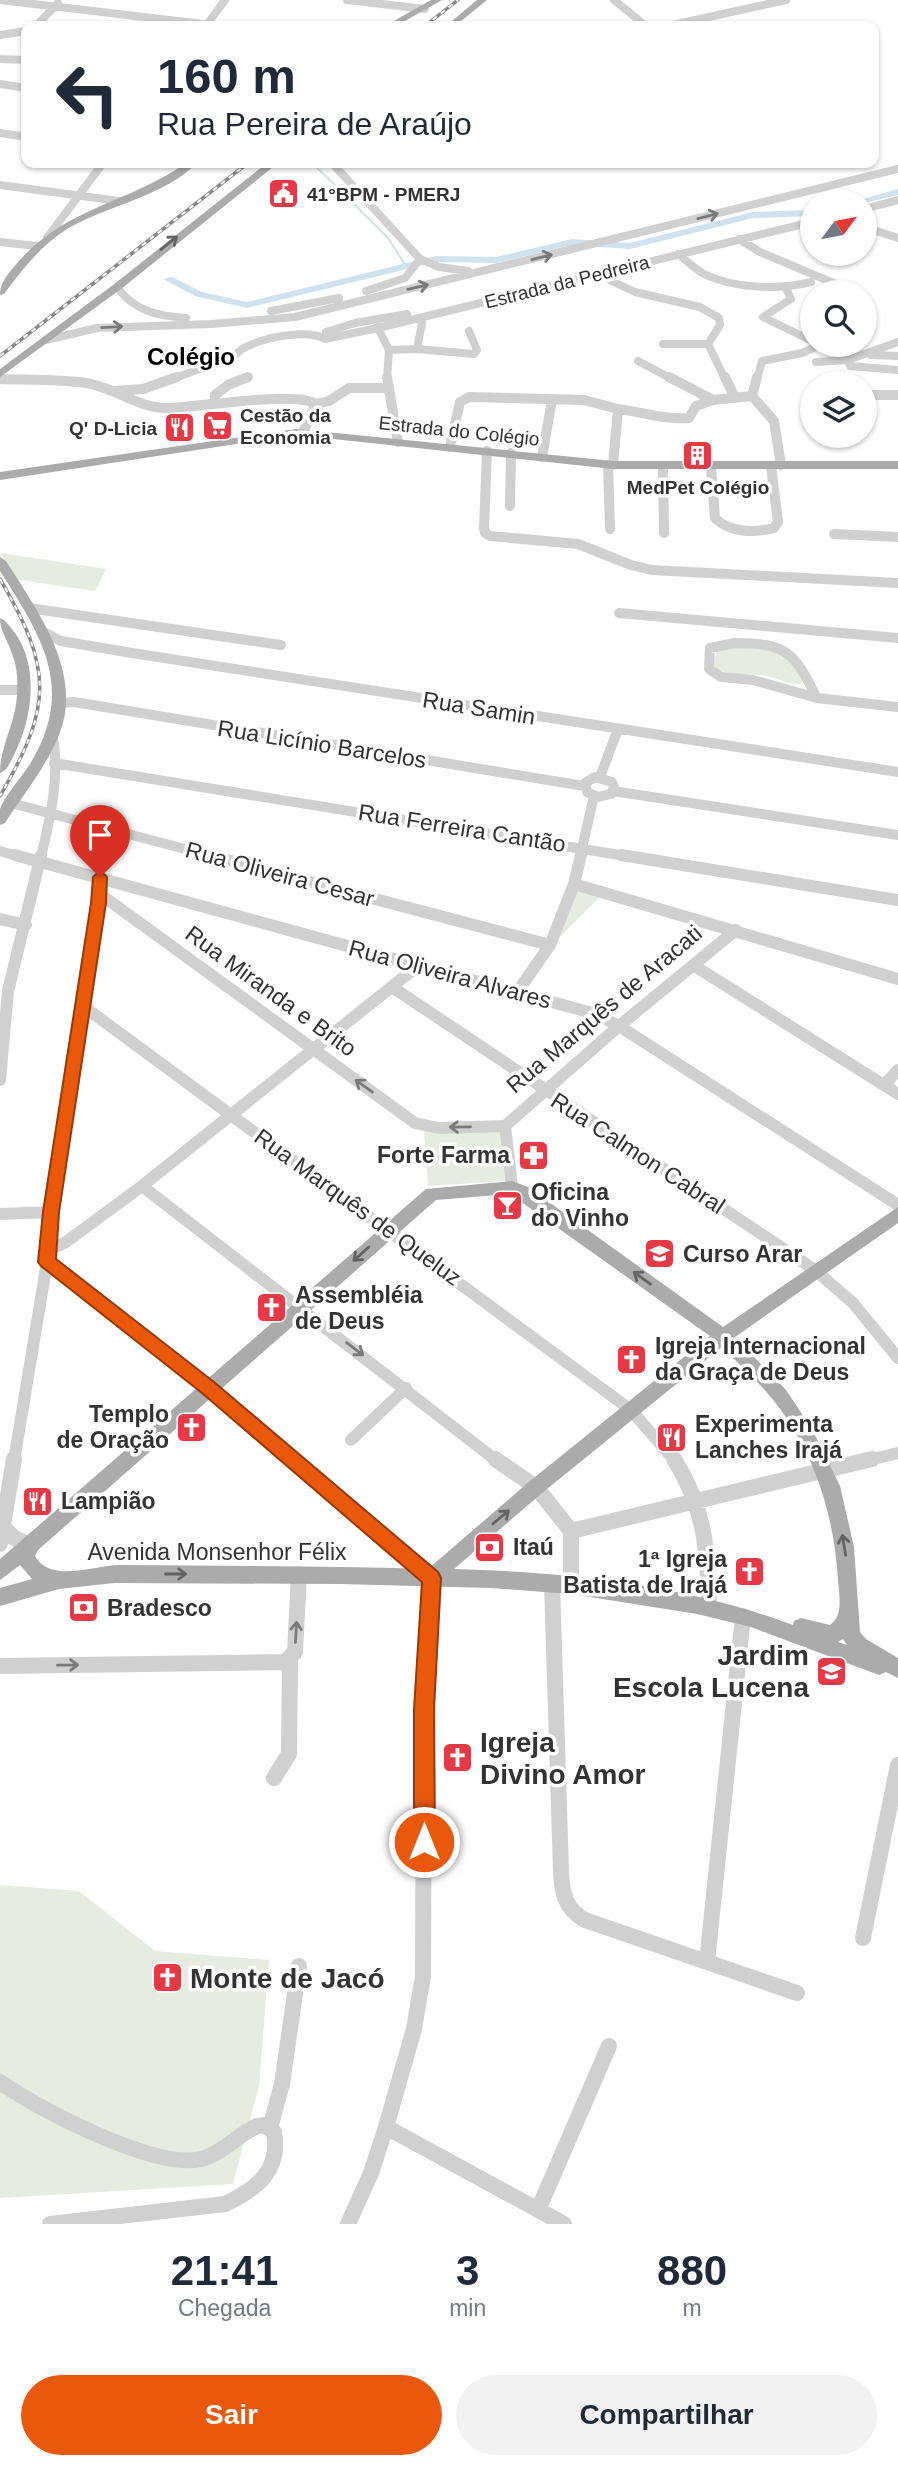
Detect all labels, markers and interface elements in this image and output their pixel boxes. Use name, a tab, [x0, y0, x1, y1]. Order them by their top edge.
icon: left	[42, 49, 133, 140]
text: 160 m	[157, 49, 296, 103]
text: Rua Pereira de Araújo	[157, 106, 472, 142]
public building icon: 41°BPM - PMERJ	[267, 177, 301, 211]
place label: 41°BPM - PMERJ	[307, 184, 460, 205]
north arrow	[800, 189, 877, 266]
map controls	[800, 189, 877, 448]
one-way arrow	[696, 209, 719, 222]
one-way arrow	[160, 235, 178, 251]
one-way arrow	[530, 250, 553, 263]
street label: Estrada da Pedreira	[482, 251, 652, 313]
one-way arrow	[406, 280, 429, 293]
button: search	[800, 280, 877, 357]
one-way arrow	[101, 320, 124, 333]
district label: Colégio	[147, 343, 235, 370]
button: layers	[800, 371, 877, 448]
place label: Cestão da Economia	[240, 405, 331, 448]
supermarket icon: Cestão da Economia	[200, 409, 234, 443]
restaurant icon: Q' D-Licia	[163, 411, 197, 445]
street label: Estrada do Colégio	[378, 412, 540, 450]
place label: Q' D-Licia	[69, 418, 157, 439]
building icon: MedPet Colégio	[681, 439, 715, 473]
place label: MedPet Colégio	[627, 477, 769, 498]
street label: Rua Samin	[421, 686, 537, 730]
street label: Rua Licínio Barcelos	[216, 715, 428, 773]
street label: Rua Ferreira Cantão	[356, 799, 568, 857]
pin	[70, 805, 130, 877]
icon: arrive	[81, 816, 119, 854]
street label: Rua Oliveira Cesar	[183, 836, 378, 912]
street label: Rua Miranda e Brito	[181, 920, 361, 1062]
street label: Rua Marquês de Aracati	[501, 920, 707, 1098]
street label: Rua Oliveira Alvares	[346, 934, 554, 1014]
one-way arrow	[355, 1079, 374, 1094]
street label: Rua Calmon Cabral	[546, 1087, 730, 1219]
one-way arrow	[449, 1121, 472, 1134]
street label: Rua Marquês de Queluz	[250, 1123, 466, 1291]
pharmacy icon: Forte Farma	[516, 1138, 550, 1172]
place label: Forte Farma	[377, 1142, 510, 1168]
place label: Oficina do Vinho	[531, 1179, 629, 1231]
bar icon: Oficina do Vinho	[491, 1188, 525, 1222]
school or university icon: Curso Arar	[643, 1237, 677, 1271]
place label: Curso Arar	[683, 1241, 802, 1267]
one-way arrow	[352, 1246, 370, 1262]
one-way arrow	[633, 1271, 652, 1285]
place label: Assembléia de Deus	[295, 1282, 423, 1334]
church icon: Assembléia de Deus	[255, 1291, 289, 1325]
place label: Igreja Internacional da Graça de Deus	[655, 1333, 866, 1385]
one-way arrow	[345, 1341, 364, 1356]
church icon: Igreja Internacional da Graça de Deus	[615, 1342, 649, 1376]
place label: Templo de Oração	[57, 1401, 169, 1453]
church icon: Templo de Oração	[175, 1410, 209, 1444]
place label: Experimenta Lanches Irajá	[695, 1411, 842, 1463]
restaurant icon: Experimenta Lanches Irajá	[655, 1420, 689, 1454]
restaurant icon: Lampião	[21, 1484, 55, 1518]
place label: Lampião	[61, 1488, 156, 1514]
one-way arrow	[491, 1509, 509, 1525]
bank icon: Itaú	[473, 1530, 507, 1564]
place label: Itaú	[513, 1534, 554, 1560]
one-way arrow	[837, 1534, 850, 1556]
street label: Avenida Monsenhor Félix	[87, 1539, 347, 1565]
place label: 1ª Igreja Batista de Irajá	[563, 1546, 727, 1598]
church icon: 1ª Igreja Batista de Irajá	[733, 1555, 767, 1589]
one-way arrow	[165, 1567, 188, 1581]
bank icon: Bradesco	[67, 1591, 101, 1625]
place label: Bradesco	[107, 1595, 212, 1621]
one-way arrow	[290, 1621, 303, 1644]
place label: Jardim Escola Lucena	[613, 1640, 809, 1703]
school or university icon: Jardim Escola Lucena	[815, 1654, 849, 1688]
one-way arrow	[56, 1658, 79, 1672]
place label: Igreja Divino Amor	[480, 1727, 646, 1790]
church icon: Igreja Divino Amor	[440, 1741, 474, 1775]
position arrow	[387, 1805, 461, 1879]
church icon: Monte de Jacó	[150, 1961, 184, 1995]
place label: Monte de Jacó	[190, 1963, 384, 1994]
text: 21:41	[171, 2247, 278, 2294]
text: 3	[456, 2247, 479, 2294]
text: 880	[657, 2247, 727, 2294]
text: Chegada	[178, 2295, 271, 2321]
text: min	[449, 2295, 486, 2321]
text: m	[683, 2295, 702, 2321]
button: Sair	[21, 2375, 442, 2455]
button: Compartilhar	[456, 2375, 877, 2455]

